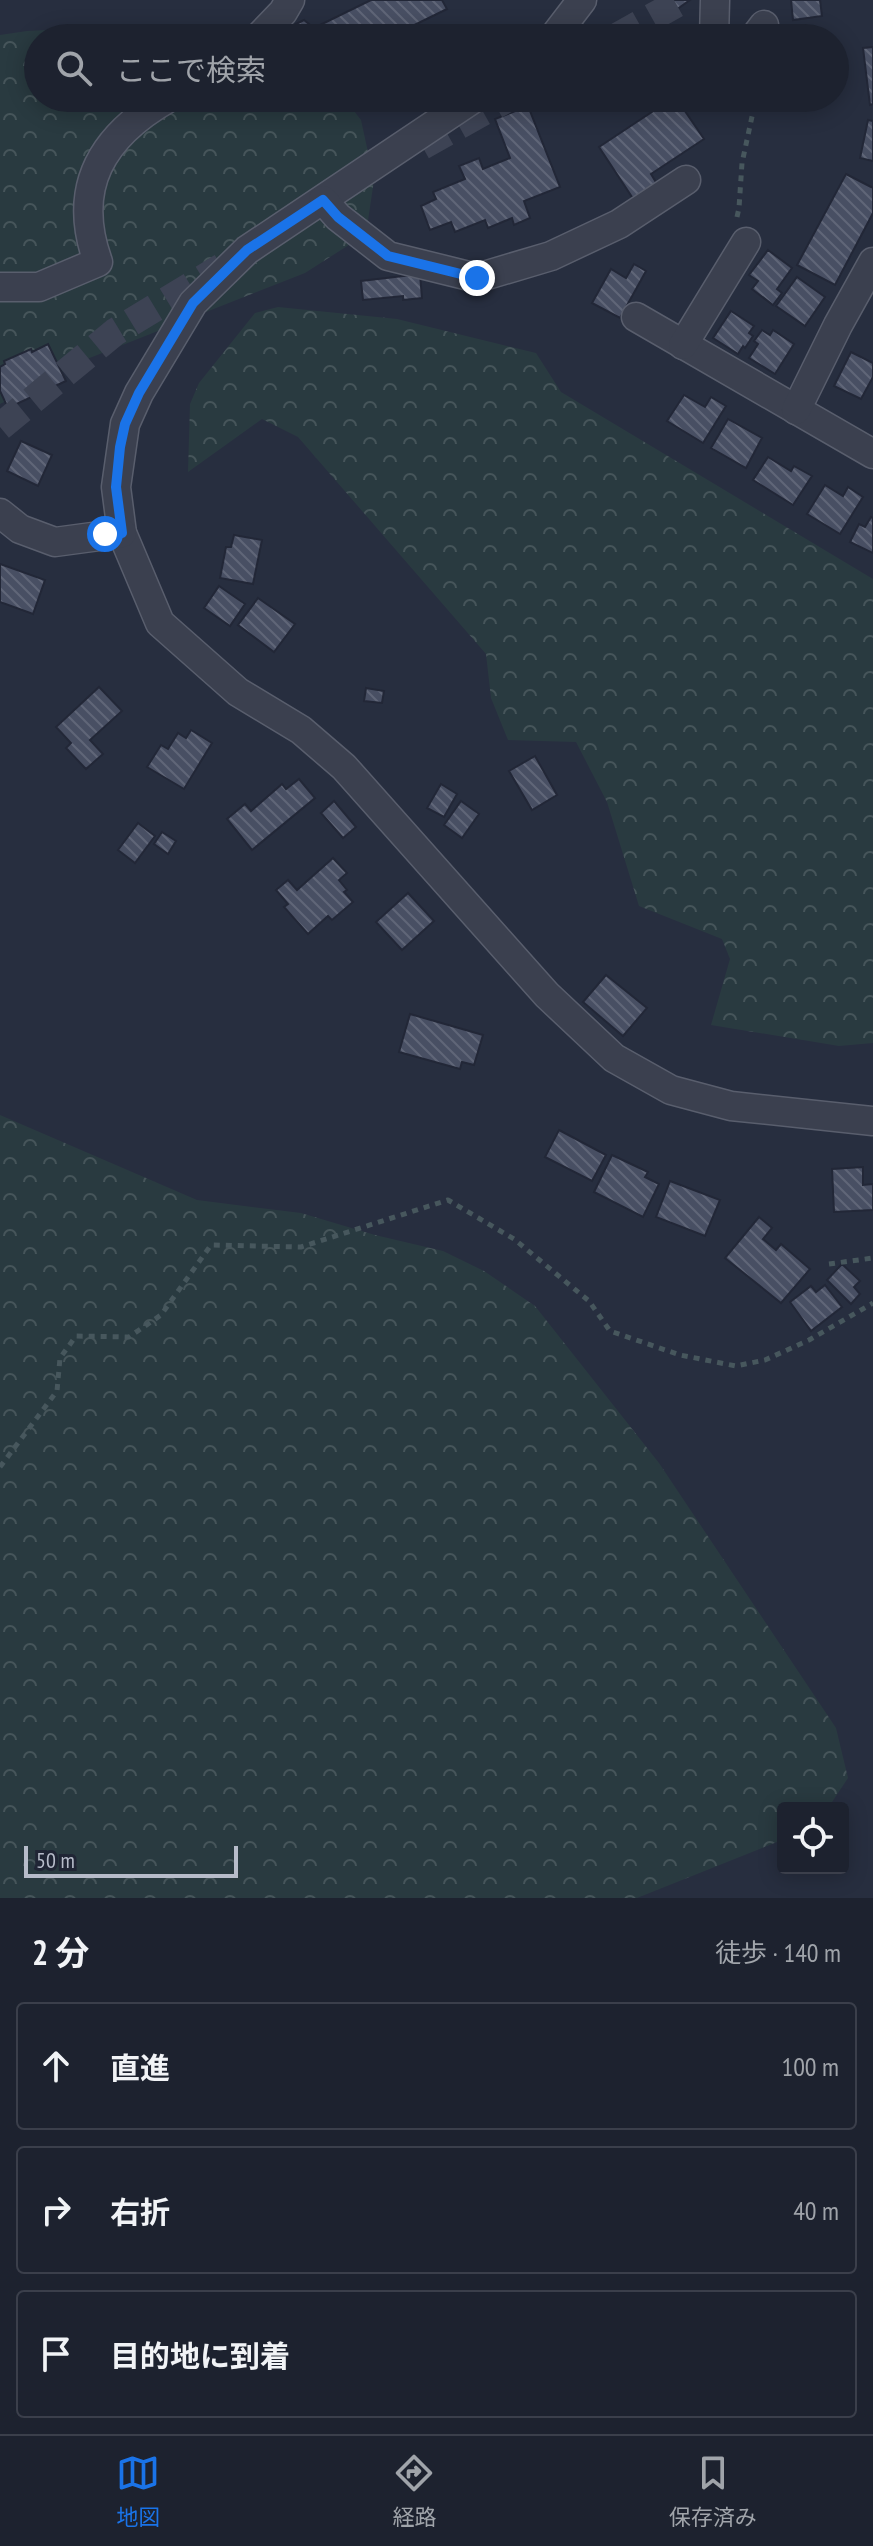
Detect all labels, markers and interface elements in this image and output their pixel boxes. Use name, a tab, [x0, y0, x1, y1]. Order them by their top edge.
search box	[24, 24, 849, 112]
icon: search	[52, 46, 96, 90]
text: ここで検索	[116, 50, 266, 89]
route end	[459, 260, 495, 296]
route start	[87, 516, 123, 552]
map controls	[777, 1802, 849, 1874]
button: locate	[777, 1802, 849, 1874]
scale bar	[24, 1842, 238, 1878]
text: 50 m	[36, 1846, 75, 1874]
text: 2 分	[32, 1930, 89, 1974]
text: 徒歩 · 140 m	[715, 1936, 841, 1969]
icon: ahead	[34, 2044, 78, 2088]
text: 直進	[110, 2048, 170, 2087]
text: 100 m	[781, 2050, 839, 2083]
icon: right	[34, 2188, 78, 2232]
text: 右折	[110, 2192, 170, 2231]
text: 40 m	[793, 2194, 839, 2227]
icon: arrive	[34, 2332, 78, 2376]
text: 目的地に到着	[110, 2336, 290, 2375]
tab: 地図	[116, 2451, 160, 2531]
tab: 経路	[392, 2451, 437, 2531]
tab: 保存済み	[669, 2451, 757, 2531]

